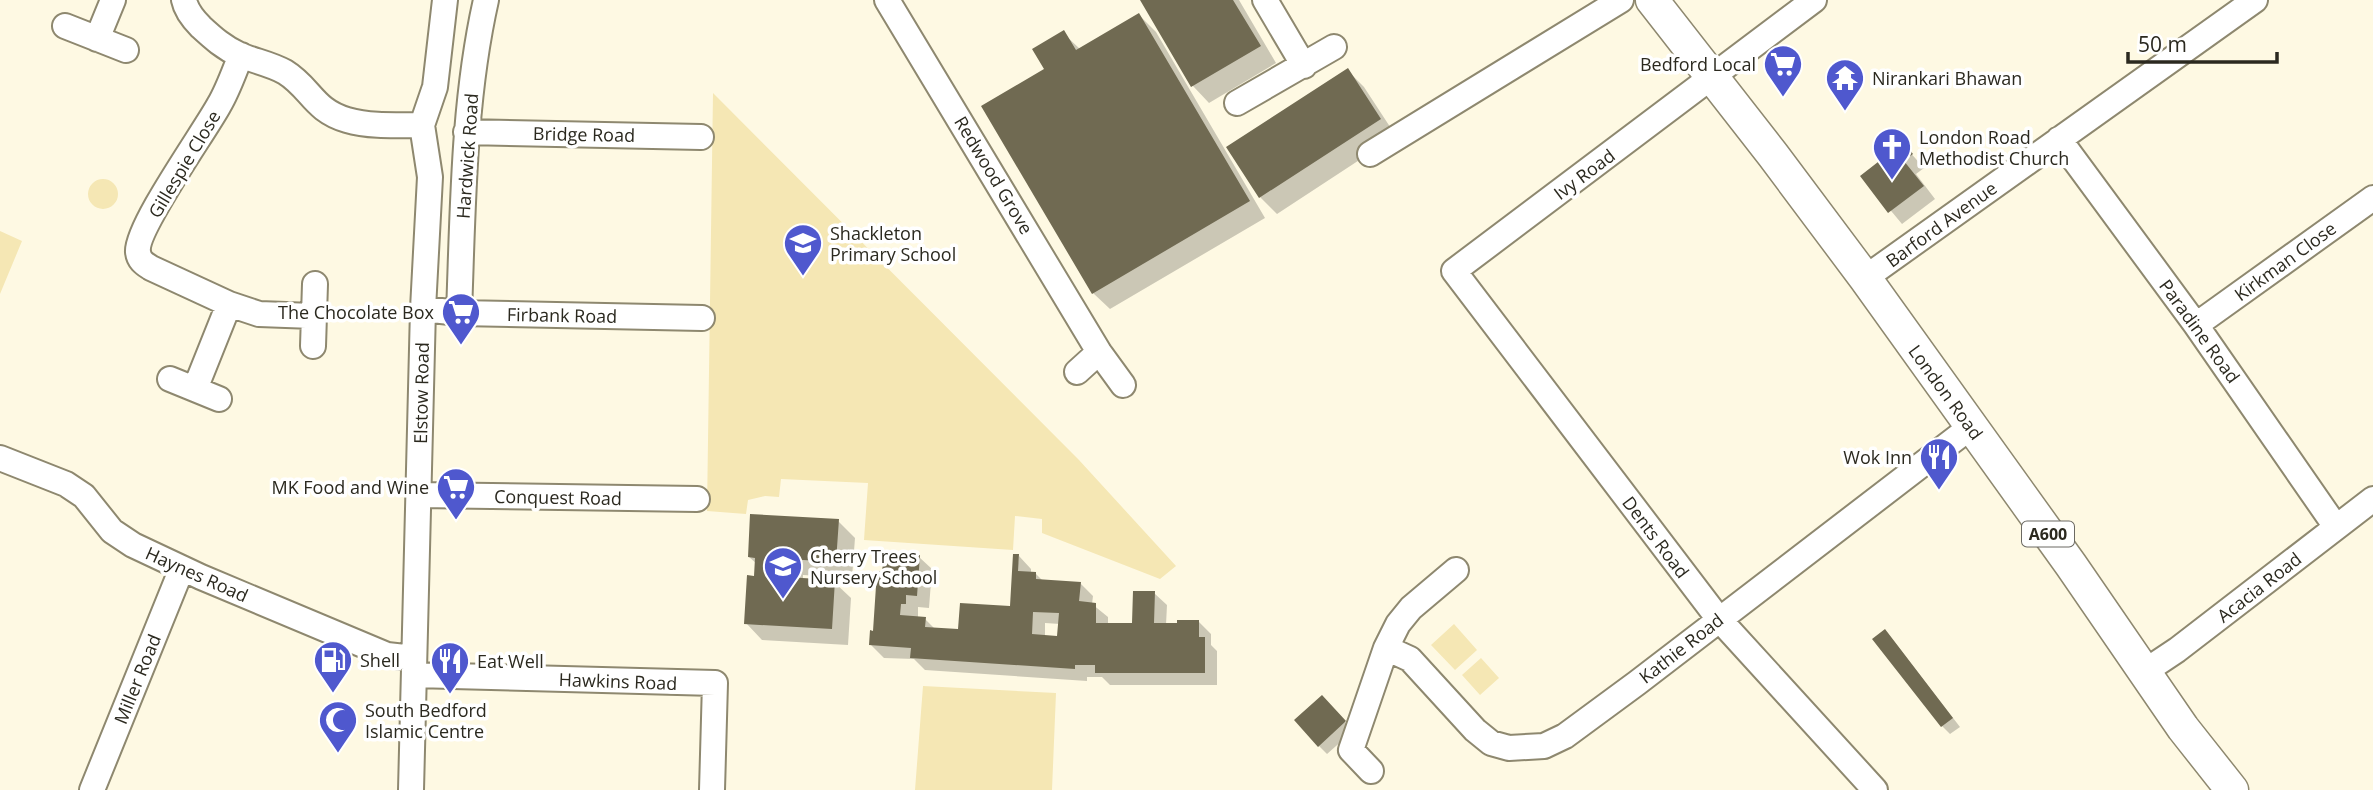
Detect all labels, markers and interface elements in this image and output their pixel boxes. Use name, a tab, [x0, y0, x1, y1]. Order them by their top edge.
scale bar	[2128, 21, 2277, 65]
text: 50 m	[2138, 30, 2187, 58]
supermarket icon: Bedford Local	[1762, 43, 1804, 98]
place label: Bedford Local	[1640, 52, 1756, 76]
temple icon: Nirankari Bhawan	[1824, 57, 1866, 112]
place label: Nirankari Bhawan	[1872, 66, 2022, 90]
street label: Hardwick Road	[451, 92, 483, 220]
street label: Gillespie Close	[143, 106, 225, 222]
street label: Redwood Grove	[949, 111, 1039, 239]
street label: Bridge Road	[533, 121, 635, 147]
place label: London Road Methodist Church	[1919, 125, 2069, 170]
church icon: London Road Methodist Church	[1871, 126, 1913, 181]
street label: Ivy Road	[1549, 143, 1619, 205]
street label: Barford Avenue	[1881, 176, 2001, 272]
street label: Kirkman Close	[2229, 216, 2341, 306]
place label: Shackleton Primary School	[830, 221, 956, 266]
school or university icon: Shackleton Primary School	[782, 222, 824, 277]
street label: Paradine Road	[2154, 274, 2246, 388]
supermarket icon: The Chocolate Box	[440, 291, 482, 346]
place label: The Chocolate Box	[278, 300, 435, 324]
street label: Firbank Road	[507, 302, 617, 328]
street label: London Road	[1903, 340, 1989, 444]
street label: Elstow Road	[408, 342, 434, 444]
restaurant icon: Wok Inn	[1918, 436, 1960, 491]
place label: Wok Inn	[1843, 445, 1912, 469]
supermarket icon: MK Food and Wine	[435, 466, 477, 521]
place label: MK Food and Wine	[271, 475, 429, 499]
street label: Conquest Road	[494, 484, 622, 510]
street label: Dents Road	[1617, 491, 1695, 583]
road number: A600	[2022, 522, 2074, 547]
street label: Haynes Road	[142, 541, 252, 607]
place label: Cherry Trees Nursery School	[810, 544, 937, 589]
school or university icon: Cherry Trees Nursery School	[762, 545, 804, 600]
street label: Acacia Road	[2212, 547, 2306, 627]
street label: Kathie Road	[1634, 608, 1728, 688]
street label: Miller Road	[108, 630, 166, 728]
fuel station icon: Shell	[312, 639, 354, 694]
restaurant icon: Eat Well	[429, 640, 471, 695]
place label: Shell	[360, 648, 400, 672]
place label: Eat Well	[477, 649, 544, 673]
street label: Hawkins Road	[558, 667, 678, 695]
place label: South Bedford Islamic Centre	[365, 698, 487, 743]
mosque icon: South Bedford Islamic Centre	[317, 699, 359, 754]

